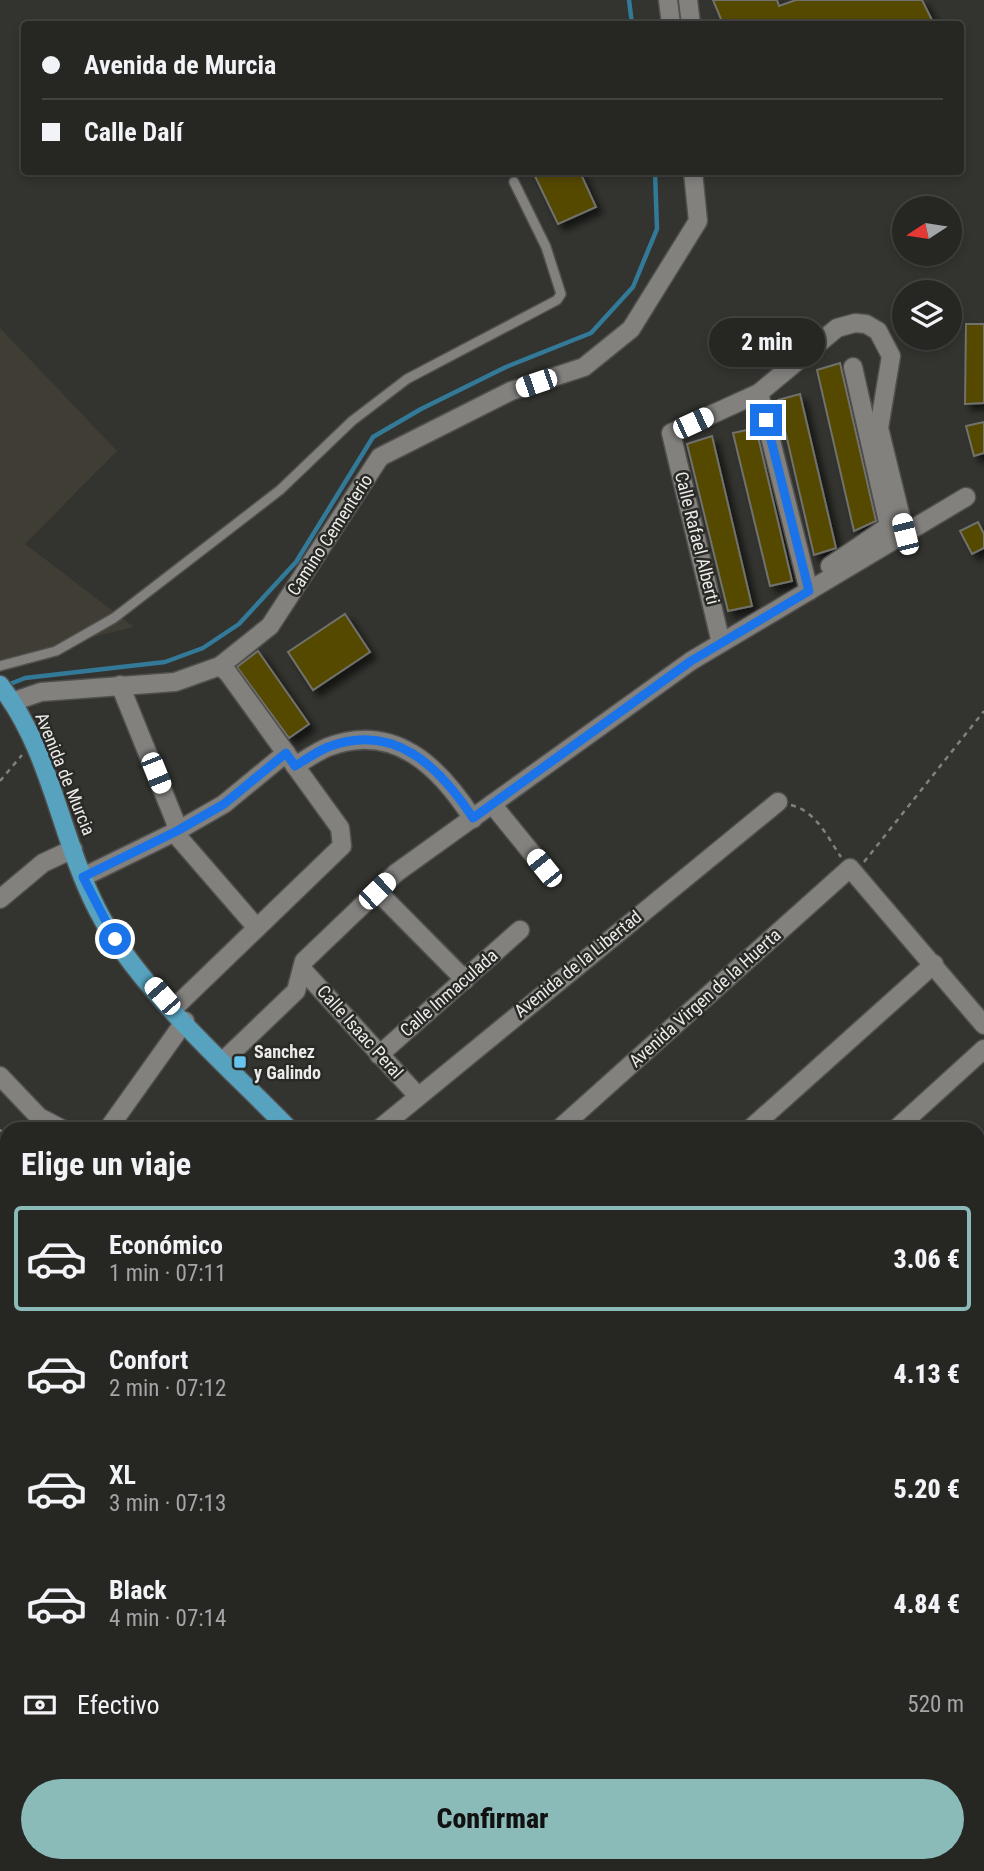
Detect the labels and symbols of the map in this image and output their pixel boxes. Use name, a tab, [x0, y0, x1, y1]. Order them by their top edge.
north arrow	[892, 196, 962, 266]
callout: 2 min	[708, 318, 824, 368]
car	[513, 366, 560, 400]
route end	[750, 404, 782, 436]
car	[670, 405, 717, 441]
street label: Calle Rafael Alberti	[671, 469, 724, 606]
street label: Camino Cementerio	[283, 470, 377, 599]
car	[890, 511, 921, 557]
street label: Avenida de Murcia	[31, 709, 100, 838]
car	[139, 750, 174, 796]
car	[523, 845, 566, 891]
car	[355, 869, 400, 913]
street label: Avenida de la Libertad	[510, 906, 646, 1021]
route start	[99, 923, 131, 955]
street label: Avenida Virgen de la Huerta	[625, 924, 785, 1071]
street label: Calle Inmaculada	[396, 945, 502, 1041]
car	[141, 973, 184, 1019]
street label: Calle Isaac Peral	[313, 981, 408, 1083]
place label: Sanchez y Galindo	[254, 1041, 321, 1083]
marker: Sanchez y Galindo	[232, 1054, 248, 1070]

